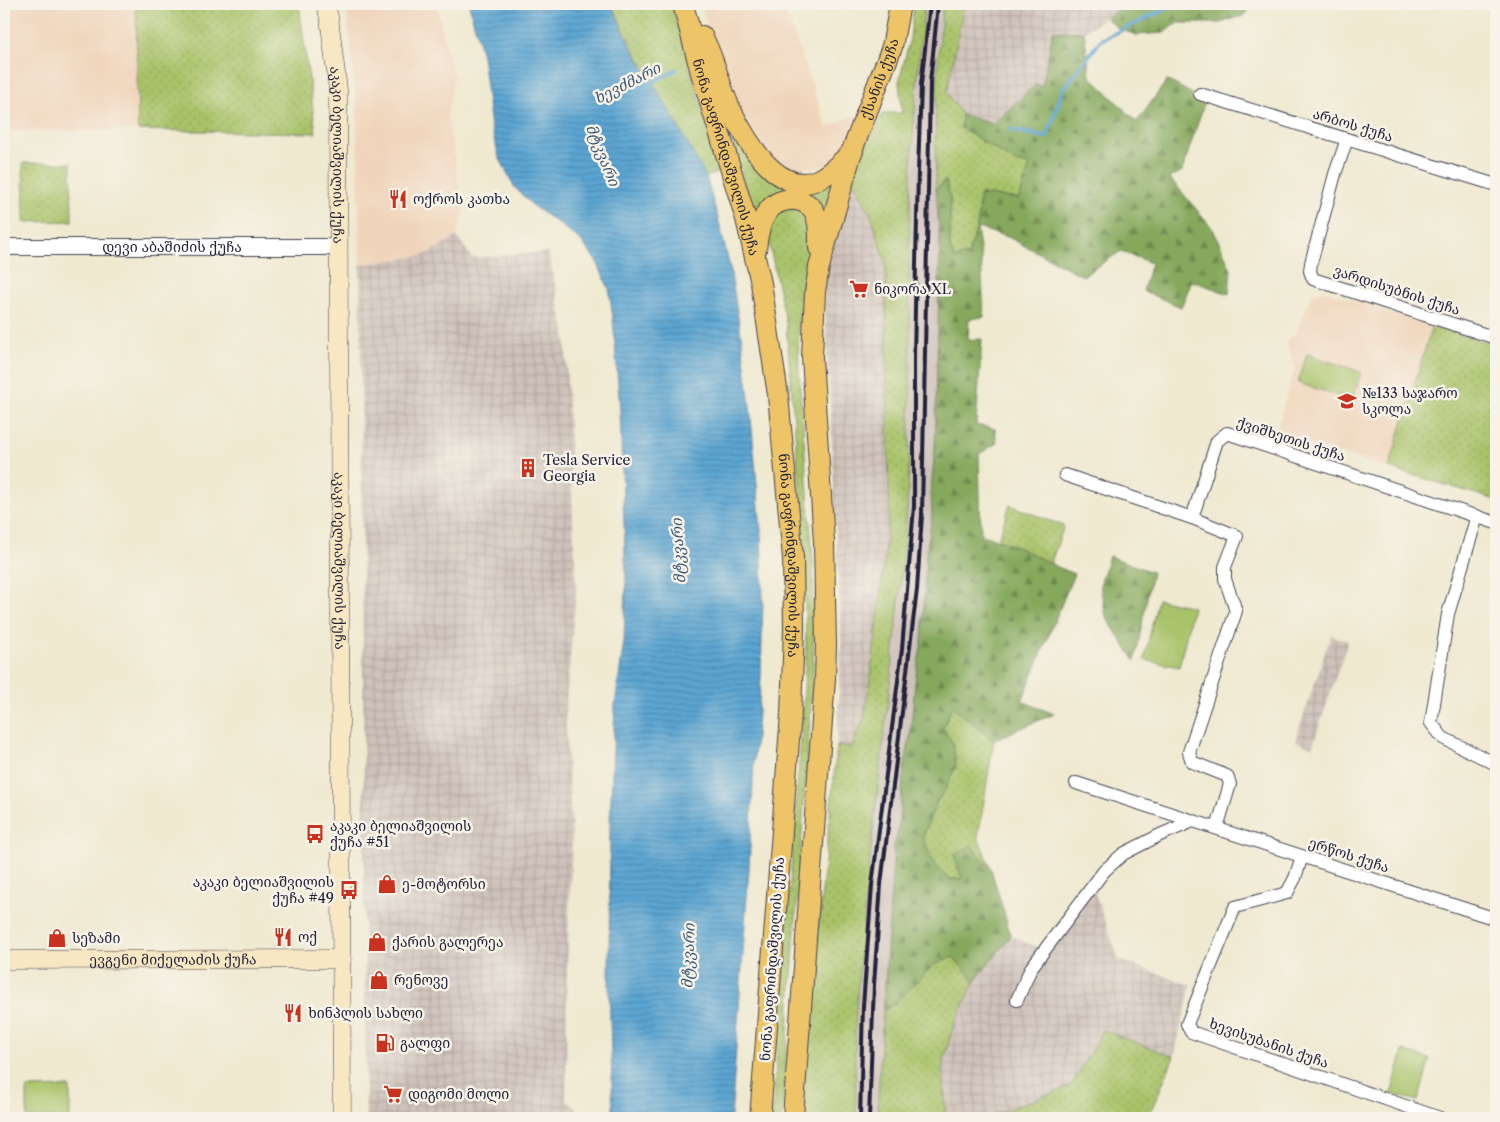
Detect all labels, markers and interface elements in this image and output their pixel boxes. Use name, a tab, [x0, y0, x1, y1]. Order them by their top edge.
street label: ქსანის ქუჩა	[856, 37, 902, 122]
street label: ნონა გაფრინდაშვილის ქუჩა	[689, 56, 763, 257]
water label: ხევძმარი	[590, 57, 665, 108]
street label: აკაკი ბელიაშვილის ქუჩა	[326, 65, 348, 244]
street label: არბოს ქუჩა	[1311, 104, 1395, 146]
water label: მტკვარი	[582, 121, 625, 190]
restaurant icon: ოქროს კათხა	[387, 188, 409, 210]
place label: ოქროს კათხა	[413, 190, 510, 208]
street label: დევი აბაშიძის ქუჩა	[102, 238, 242, 256]
street label: ვარდისუბნის ქუჩა	[1331, 261, 1463, 319]
supermarket icon: ნიკორა XL	[848, 278, 870, 300]
place label: ნიკორა XL	[874, 280, 951, 298]
place label: №133 საჯარო სკოლა	[1362, 384, 1458, 418]
school or university icon: №133 საჯარო სკოლა	[1336, 390, 1358, 412]
street label: ქვიშხეთის ქუჩა	[1234, 413, 1348, 465]
place label: Tesla Service Georgia	[543, 451, 630, 485]
street label: ნონა გაფრინდაშვილის ქუჩა	[774, 452, 803, 658]
building icon: Tesla Service Georgia	[517, 457, 539, 479]
street label: აკაკი ბელიაშვილის ქუჩა	[330, 472, 349, 650]
water label: მტკვარი	[667, 517, 689, 584]
place label: აკაკი ბელიაშვილის ქუჩა #51	[330, 817, 471, 851]
bus stop icon: აკაკი ბელიაშვილის ქუჩა #51	[304, 823, 326, 845]
street label: ერწოს ქუჩა	[1307, 834, 1391, 876]
street label: ნონა გაფრინდაშვილის ქუჩა	[756, 856, 788, 1062]
place label: აკაკი ბელიაშვილის ქუჩა #49	[193, 873, 334, 907]
shop icon: ე-მოტორსი	[376, 873, 398, 895]
place label: ე-მოტორსი	[402, 875, 486, 893]
bus stop icon: აკაკი ბელიაშვილის ქუჩა #49	[338, 879, 360, 901]
water label: მტკვარი	[677, 922, 699, 989]
restaurant icon: ოქ	[272, 926, 294, 948]
shop icon: სეზამი	[46, 927, 68, 949]
place label: ოქ	[298, 928, 317, 946]
place label: სეზამი	[72, 929, 120, 947]
shop icon: ქარის გალერეა	[366, 931, 388, 953]
place label: ქარის გალერეა	[392, 933, 504, 951]
street label: ევგენი მიქელაძის ქუჩა	[89, 950, 257, 969]
shop icon: რენოვე	[368, 969, 390, 991]
place label: რენოვე	[394, 971, 448, 989]
restaurant icon: ხინპლის სახლი	[282, 1002, 304, 1024]
place label: ხინპლის სახლი	[308, 1004, 423, 1022]
street label: ხევისუბანის ქუჩა	[1207, 1014, 1331, 1072]
fuel station icon: გალფი	[374, 1032, 396, 1054]
place label: გალფი	[400, 1034, 450, 1052]
supermarket icon: დიგომი მოლი	[382, 1083, 404, 1105]
place label: დიგომი მოლი	[408, 1085, 509, 1103]

